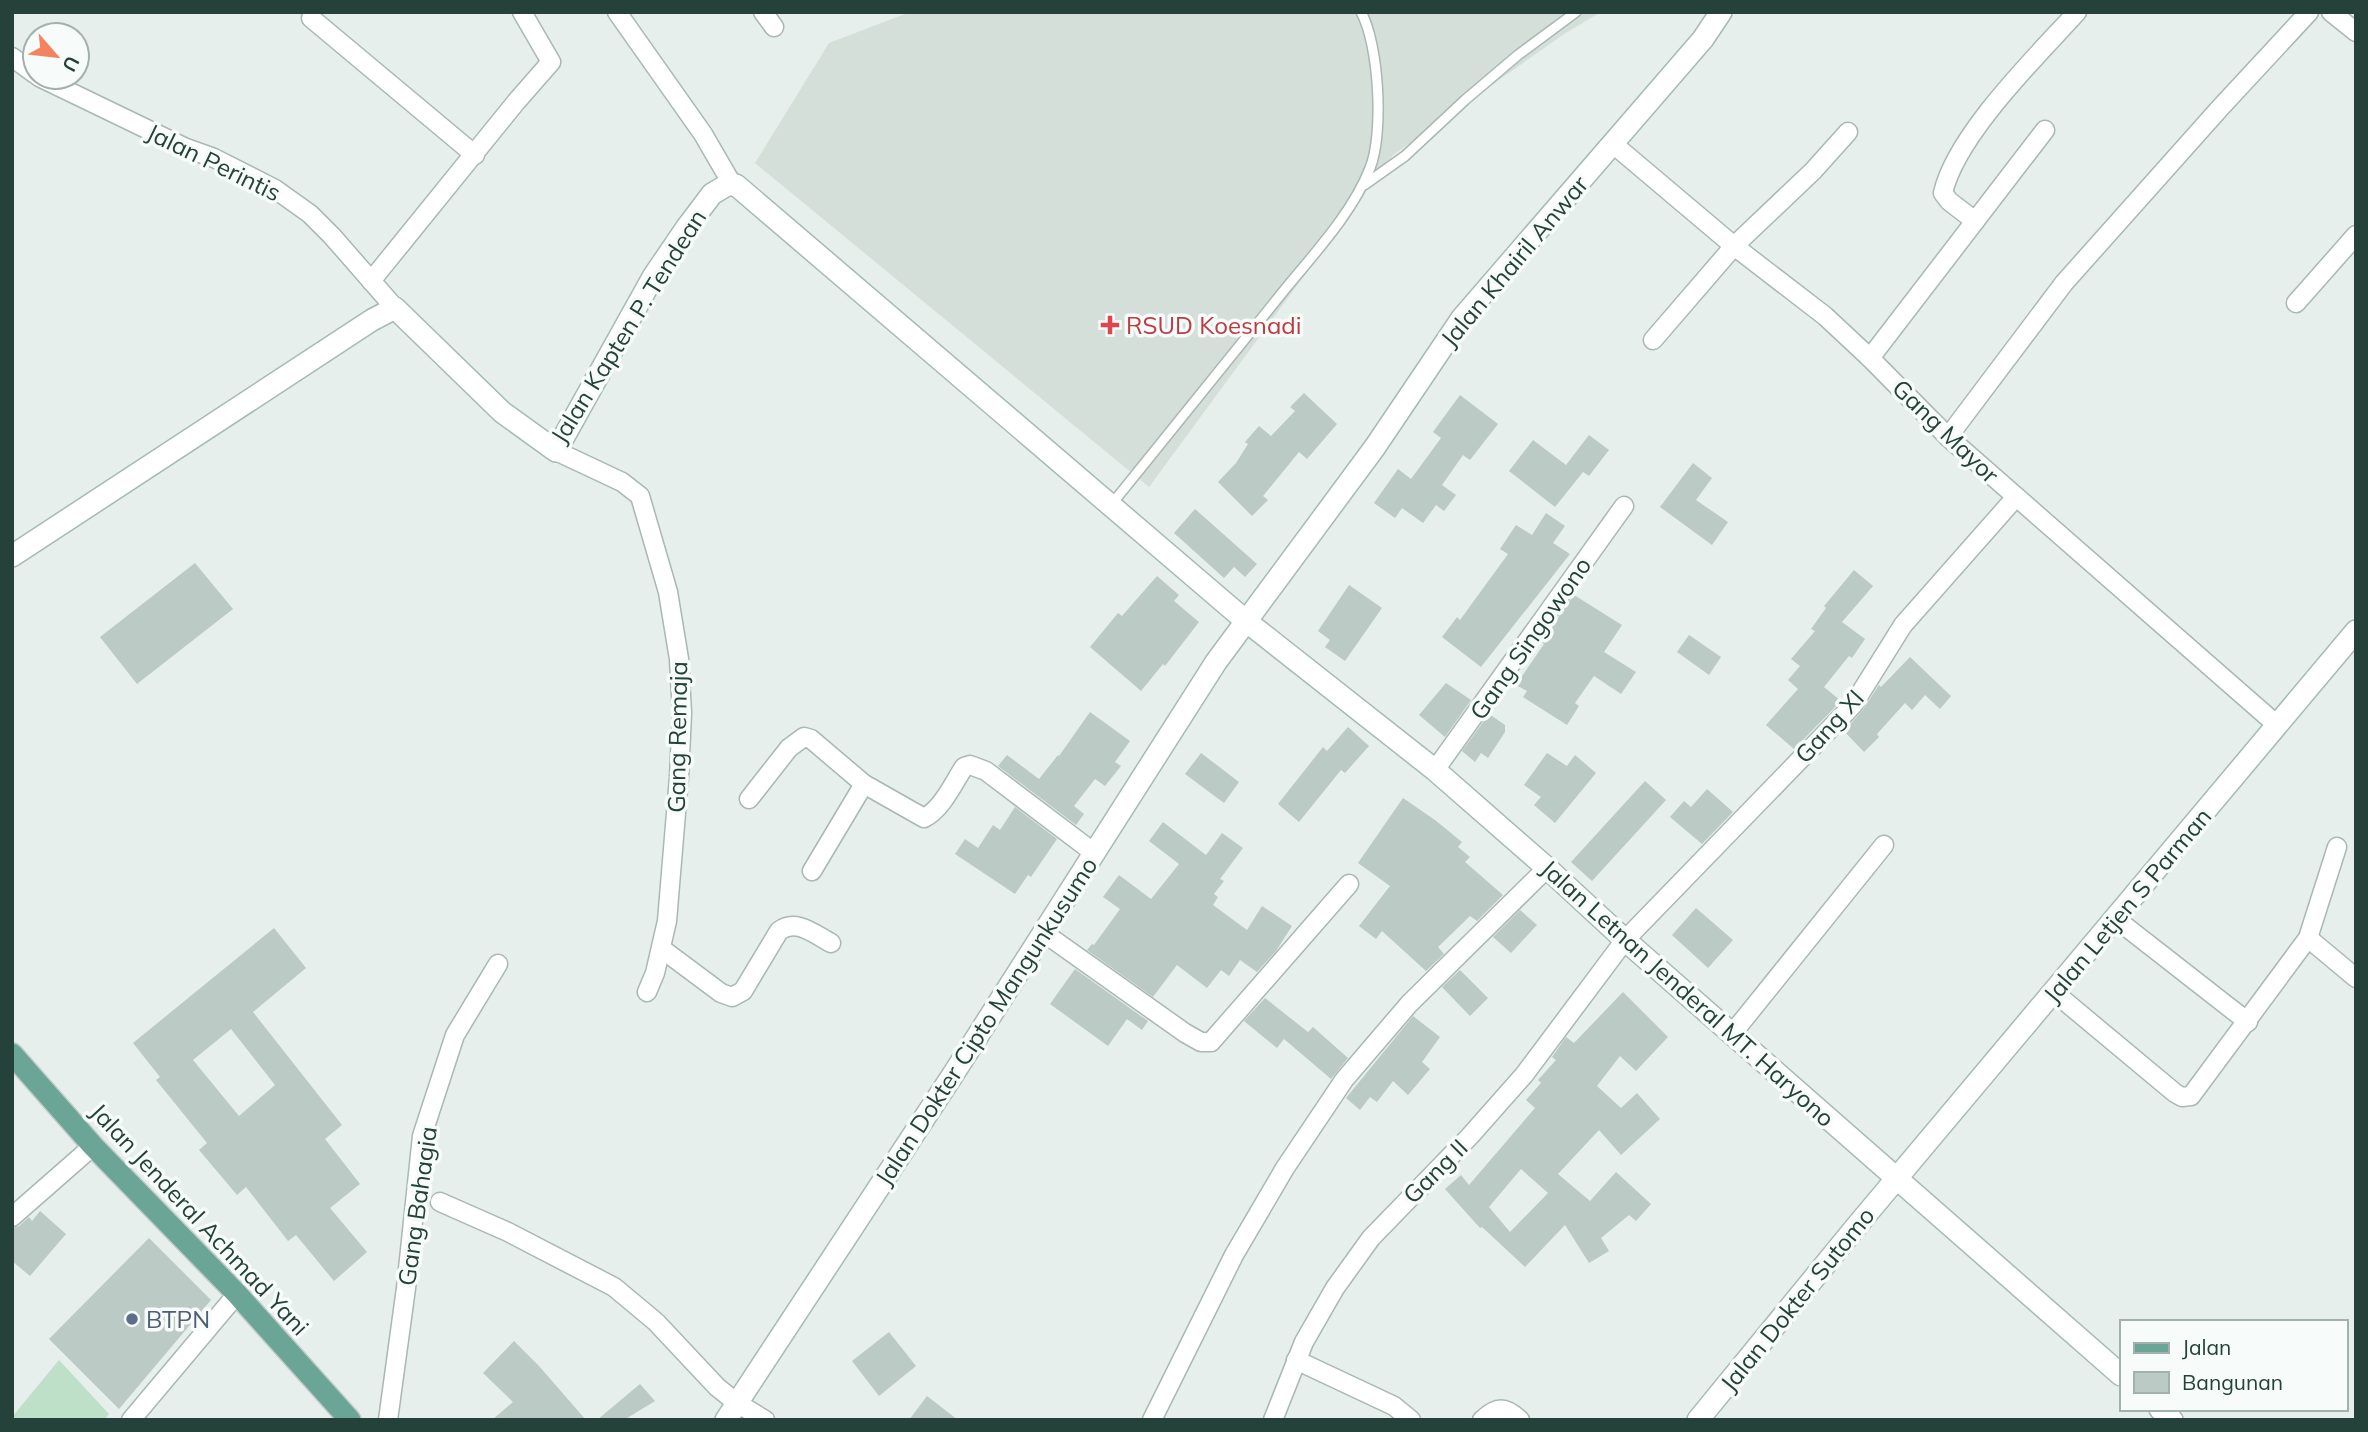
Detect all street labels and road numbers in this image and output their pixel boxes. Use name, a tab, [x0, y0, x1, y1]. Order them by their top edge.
street label: Jalan Perintis	[142, 117, 286, 207]
street label: Jalan Khairil Anwar	[1434, 169, 1594, 353]
street label: Jalan Kapten P. Tendean	[544, 204, 712, 448]
street label: Gang Mayor	[1886, 373, 2006, 489]
street label: Gang Singowono	[1463, 551, 1597, 725]
street label: Gang Remaja	[661, 661, 693, 813]
street label: Gang XI	[1788, 683, 1870, 769]
street label: Jalan Letjen S Parman	[2037, 801, 2217, 1009]
street label: Jalan Dokter Cipto Mangunkusumo	[868, 851, 1104, 1191]
street label: Jalan Letnan Jenderal MT. Haryono	[1535, 853, 1841, 1133]
street label: Jalan Jenderal Achmad Yani	[84, 1097, 316, 1341]
street label: Gang Bahagia	[391, 1124, 443, 1288]
street label: Gang II	[1396, 1132, 1474, 1210]
street label: Jalan Dokter Sutomo	[1714, 1201, 1880, 1397]

